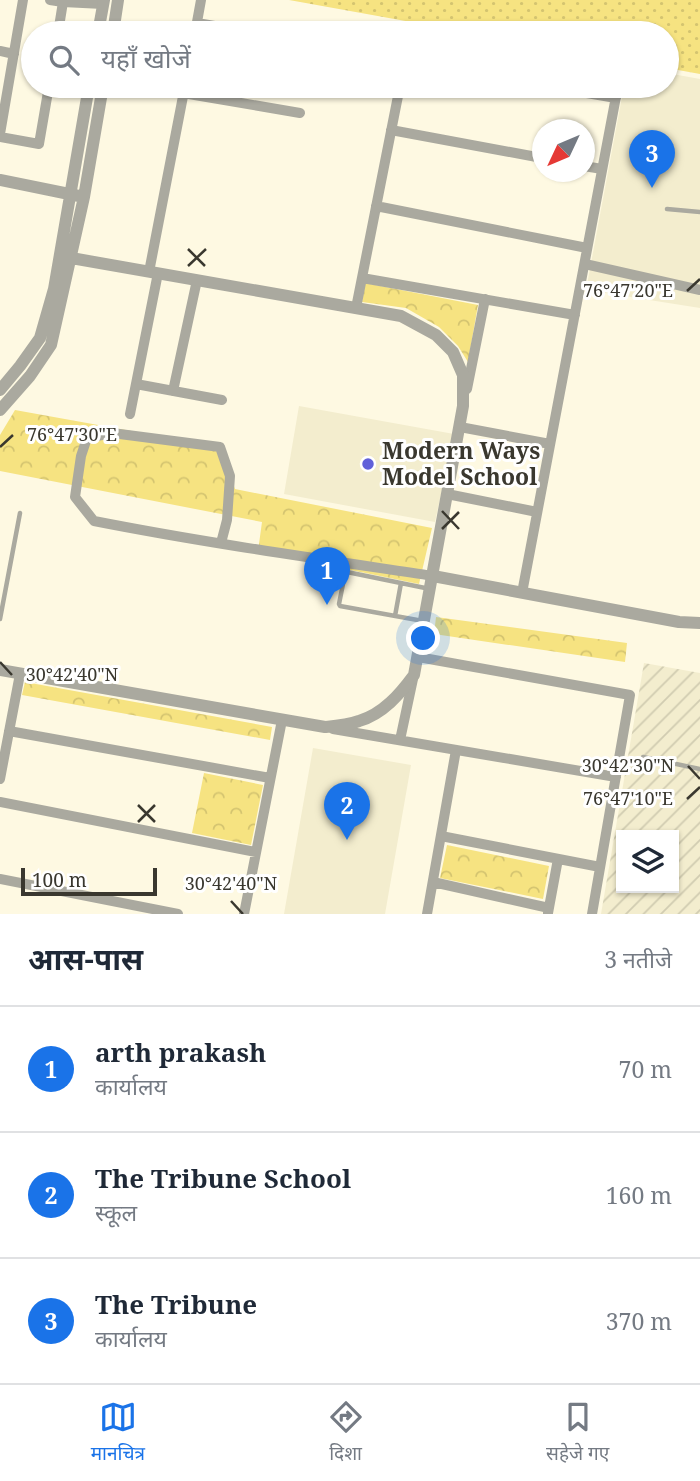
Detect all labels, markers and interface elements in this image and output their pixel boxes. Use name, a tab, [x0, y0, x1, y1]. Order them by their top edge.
search box	[21, 21, 679, 98]
text: यहाँ खोजें	[101, 40, 191, 76]
icon: search	[45, 41, 83, 79]
north arrow	[532, 119, 595, 182]
pin: 3	[629, 130, 675, 188]
text: 76°47'20"E	[583, 278, 673, 302]
text: 76°47'30"E	[27, 422, 117, 446]
place label: Modern Ways Model School	[382, 434, 540, 492]
marker: Modern Ways Model School	[360, 456, 376, 472]
pin: 1	[304, 547, 350, 605]
your location	[406, 621, 440, 655]
text: 30°42'40"N	[26, 662, 119, 686]
text: 30°42'30"N	[582, 753, 675, 777]
pin: 2	[324, 782, 370, 840]
text: 76°47'10"E	[583, 786, 673, 810]
map controls	[616, 830, 679, 893]
button: layers	[616, 830, 679, 893]
scale bar	[21, 865, 158, 897]
text: 100 m	[32, 867, 87, 893]
text: 30°42'40"N	[185, 871, 278, 895]
text: आस-पास	[28, 938, 143, 979]
text: 3 नतीजे	[604, 943, 672, 975]
text: arth prakash	[95, 1034, 266, 1070]
text: 1	[45, 1053, 58, 1085]
text: 70 m	[619, 1053, 672, 1085]
text: कार्यालय	[95, 1070, 167, 1102]
text: The Tribune School	[95, 1160, 351, 1196]
text: 2	[45, 1179, 58, 1211]
text: 160 m	[606, 1179, 672, 1211]
text: स्कूल	[95, 1196, 137, 1228]
text: The Tribune	[95, 1286, 257, 1322]
text: 3	[45, 1305, 58, 1337]
text: 370 m	[606, 1305, 672, 1337]
text: कार्यालय	[95, 1322, 167, 1354]
tab: मानचित्र	[91, 1398, 145, 1468]
tab: दिशा	[327, 1398, 365, 1468]
tab: सहेजे गए	[546, 1398, 609, 1468]

